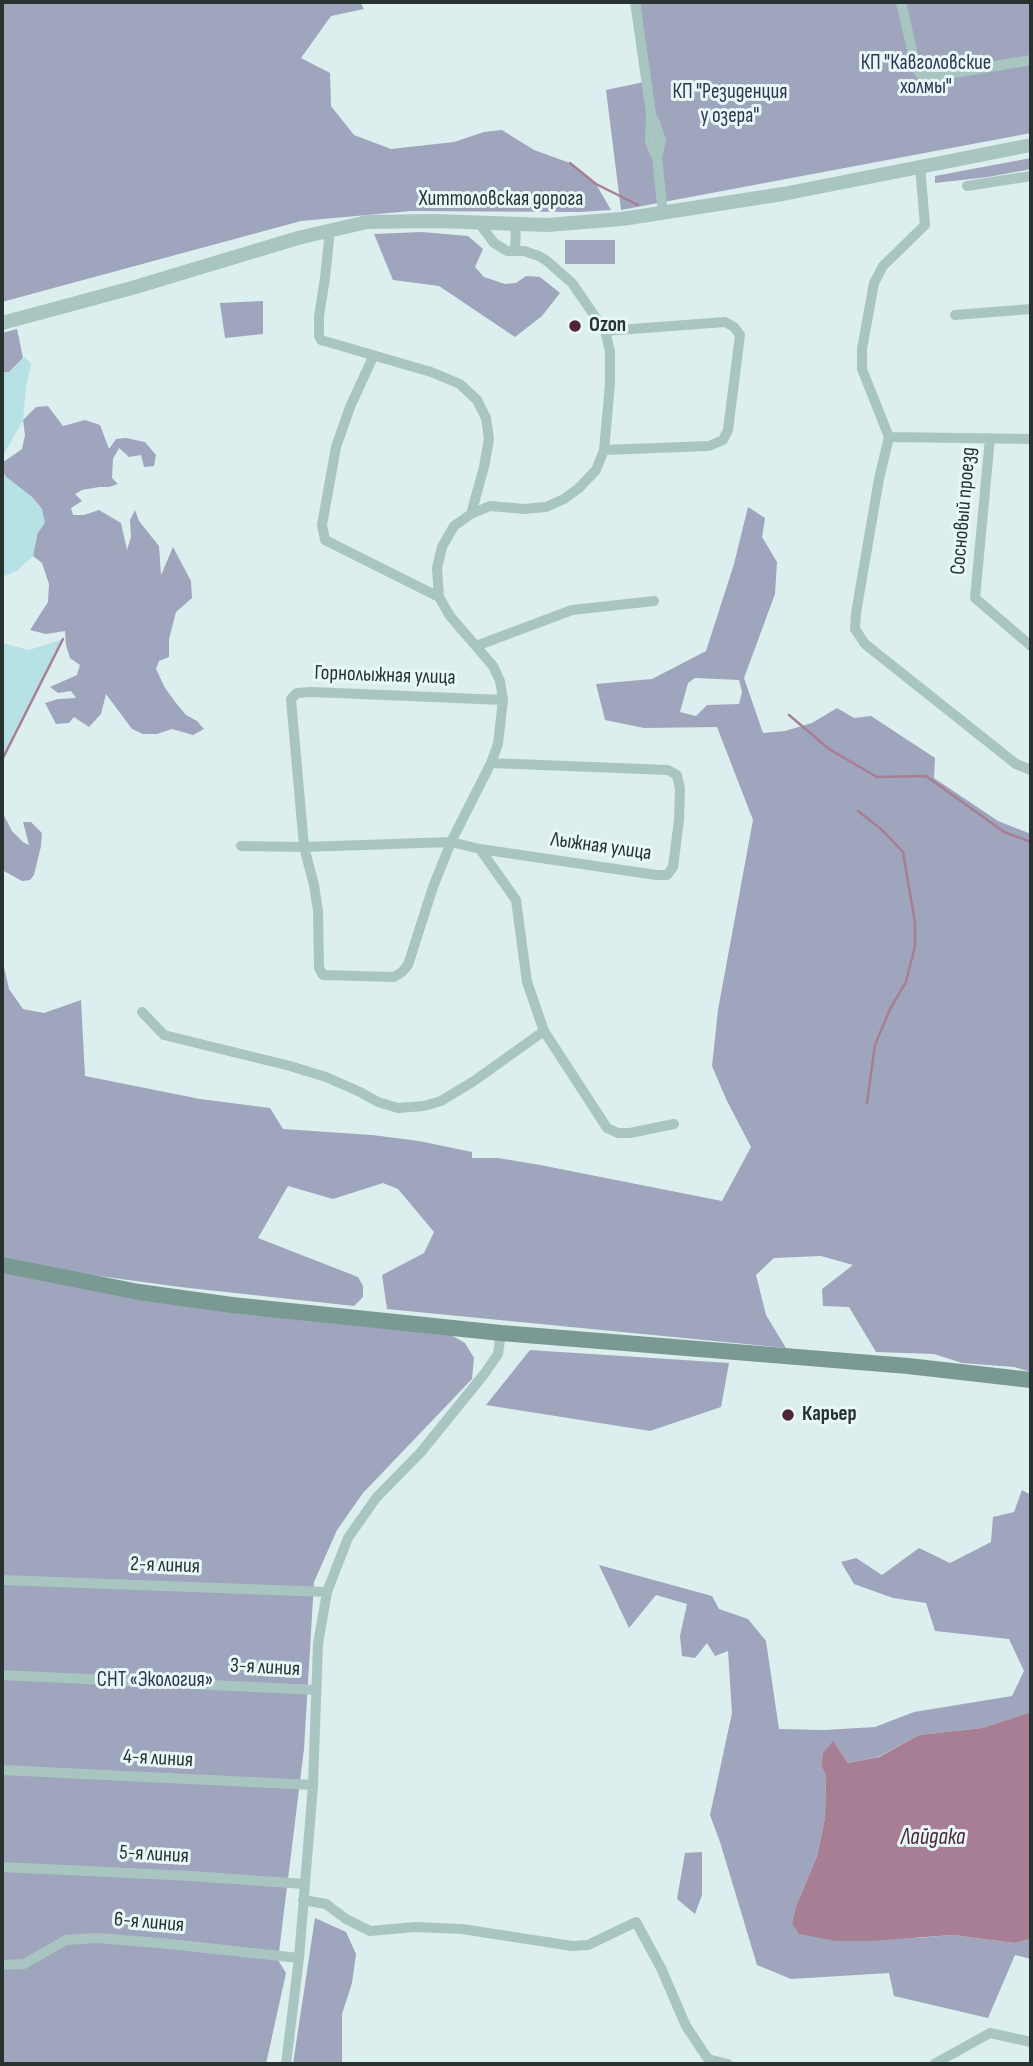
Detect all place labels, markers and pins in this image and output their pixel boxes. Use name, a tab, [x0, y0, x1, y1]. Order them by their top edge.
place label: Ozon	[589, 313, 626, 339]
marker: Ozon	[567, 318, 583, 334]
place label: Карьер	[802, 1402, 857, 1428]
marker: Карьер	[780, 1407, 796, 1423]

